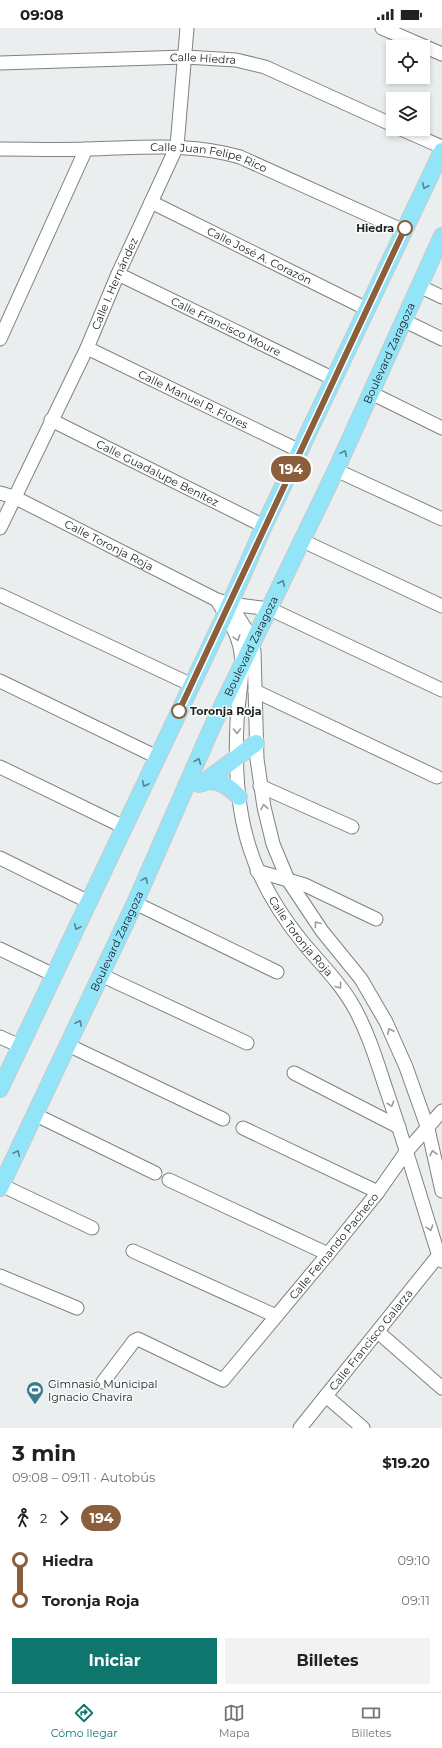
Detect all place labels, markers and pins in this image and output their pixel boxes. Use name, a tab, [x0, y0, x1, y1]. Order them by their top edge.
marker: Hiedra	[397, 220, 413, 236]
place label: Hiedra	[356, 221, 394, 235]
marker: Toronja Roja	[171, 703, 187, 719]
place label: Toronja Roja	[190, 704, 262, 718]
place label: Gimnasio Municipal Ignacio Chavira	[48, 1377, 157, 1404]
sports icon: Gimnasio Municipal Ignacio Chavira	[25, 1380, 45, 1405]

